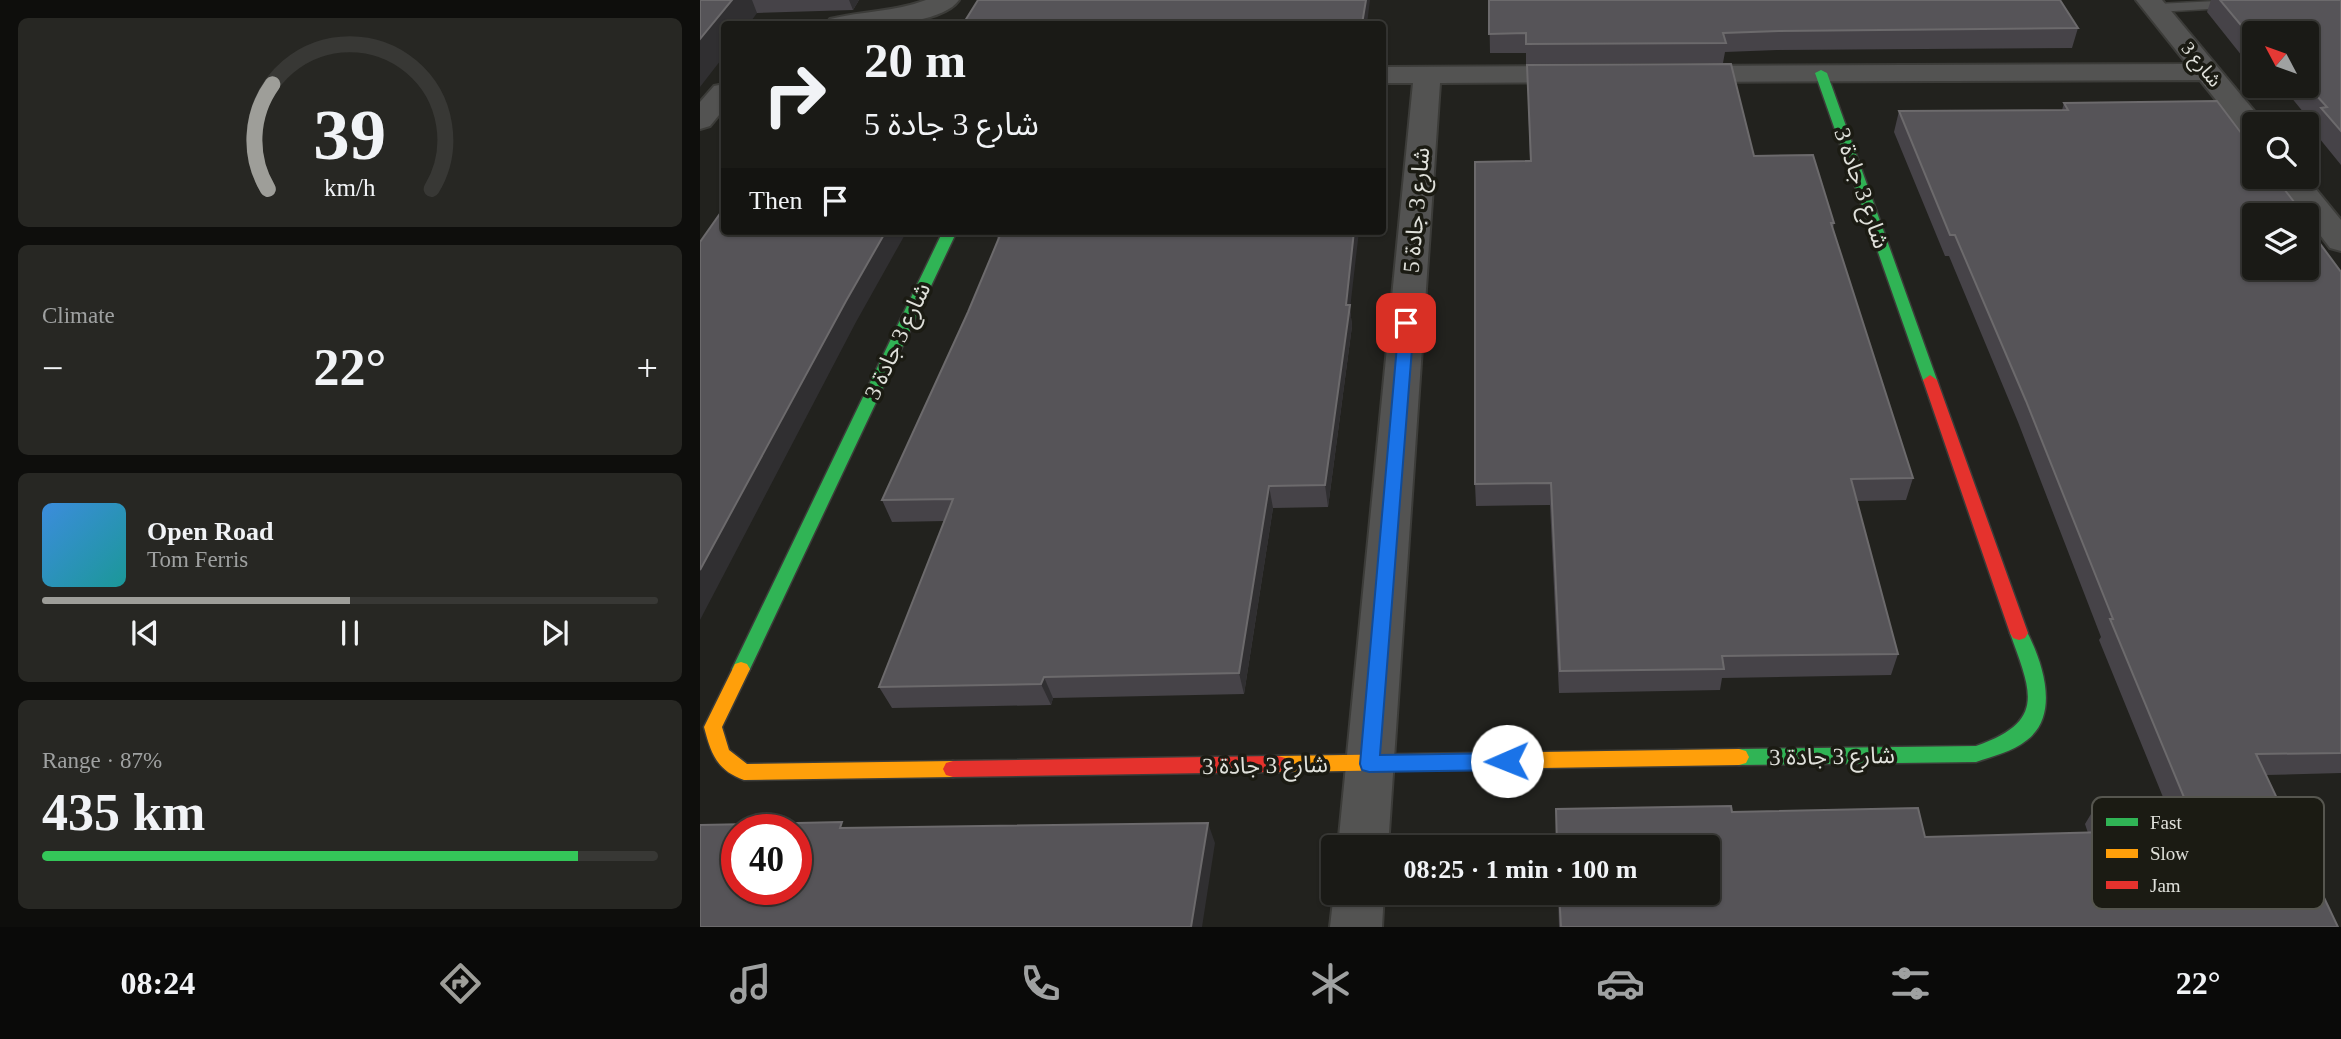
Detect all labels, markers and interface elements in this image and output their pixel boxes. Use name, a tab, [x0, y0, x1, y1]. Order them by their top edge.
north arrow	[2242, 21, 2319, 98]
map controls	[2242, 21, 2319, 280]
text: 20 m	[864, 33, 966, 88]
street label: شارع 3	[2175, 38, 2226, 93]
icon: right	[749, 49, 840, 140]
text: 39	[314, 94, 386, 175]
text: شارع 3 جادة 5	[864, 106, 1039, 142]
button: search	[2242, 112, 2319, 189]
street label: شارع 3 جادة 3	[1825, 125, 1894, 253]
street label: شارع 3 جادة 5	[1399, 146, 1438, 274]
text: km/h	[324, 173, 376, 200]
icon: arrive	[816, 182, 854, 220]
text: Then	[749, 186, 802, 215]
button: layers	[2242, 203, 2319, 280]
street label: شارع 3 جادة 3	[860, 279, 939, 405]
pin	[1376, 293, 1436, 353]
text: Climate	[42, 303, 115, 328]
icon: arrive	[1387, 304, 1425, 342]
text: 22°	[314, 339, 386, 396]
text: −	[42, 347, 63, 389]
text: +	[637, 347, 658, 389]
text: Open Road	[147, 517, 273, 546]
text: Tom Ferris	[147, 547, 248, 572]
icon: previous	[126, 614, 164, 652]
icon: pause	[331, 614, 369, 652]
icon: next	[536, 614, 574, 652]
position arrow	[1470, 724, 1544, 798]
street label: شارع 3 جادة 3	[1769, 743, 1895, 774]
text: Range · 87%	[42, 748, 162, 773]
street label: شارع 3 جادة 3	[1202, 752, 1328, 783]
text: 435 km	[42, 784, 205, 841]
legend	[2092, 797, 2324, 909]
text: Fast	[2150, 812, 2182, 833]
speed limit sign: 40	[721, 814, 812, 905]
text: Slow	[2150, 843, 2189, 864]
text: 08:25 · 1 min · 100 m	[1404, 855, 1638, 884]
text: Jam	[2150, 875, 2181, 896]
icon: directions	[436, 959, 485, 1008]
icon: music	[726, 959, 775, 1008]
icon: phone	[1016, 959, 1065, 1008]
icon: climate	[1306, 959, 1355, 1008]
icon: car	[1596, 959, 1645, 1008]
icon: filters	[1886, 959, 1935, 1008]
text: 08:24	[120, 965, 195, 1001]
text: 22°	[2176, 965, 2220, 1001]

